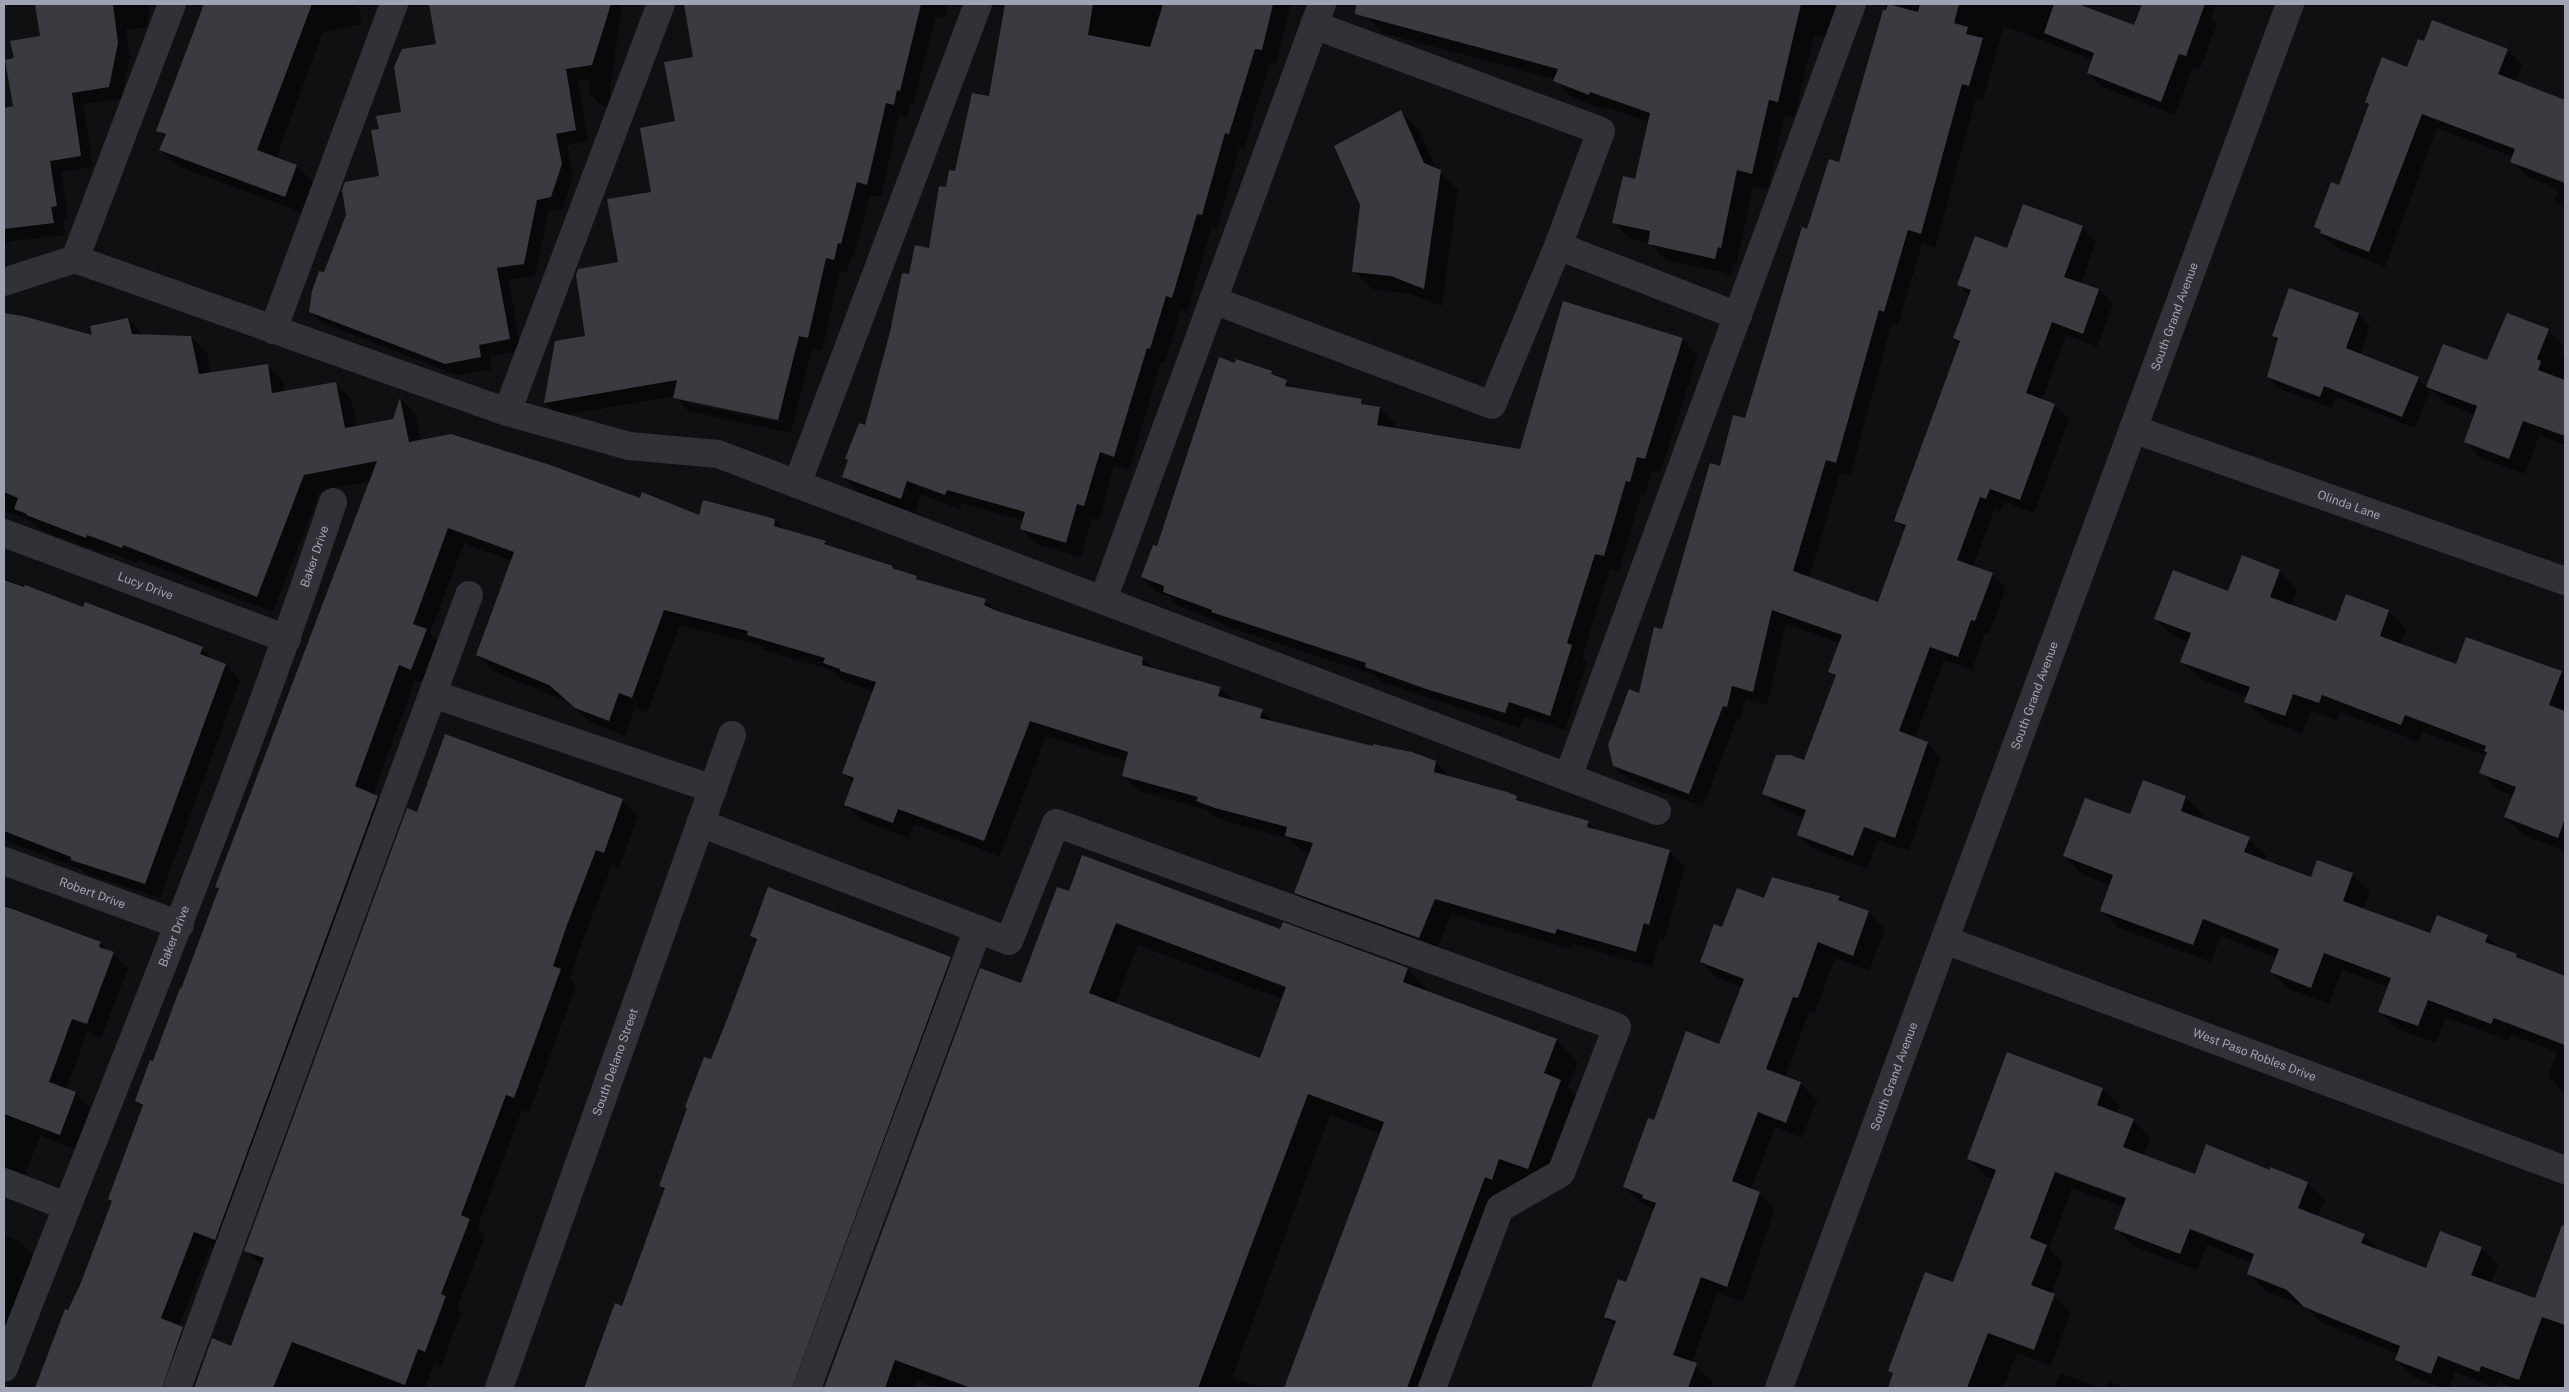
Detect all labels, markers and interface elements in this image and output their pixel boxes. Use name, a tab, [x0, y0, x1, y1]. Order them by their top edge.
street label: South Grand Avenue	[2148, 260, 2201, 373]
street label: Olinda Lane	[2315, 487, 2383, 523]
street label: Baker Drive	[298, 524, 332, 589]
street label: Lucy Drive	[116, 569, 175, 603]
street label: South Grand Avenue	[2008, 639, 2061, 752]
street label: Robert Drive	[57, 875, 128, 912]
street label: Baker Drive	[156, 904, 192, 969]
street label: South Delano Street	[590, 1006, 641, 1118]
street label: South Grand Avenue	[1868, 1020, 1920, 1133]
street label: West Paso Robles Drive	[2191, 1025, 2318, 1084]

